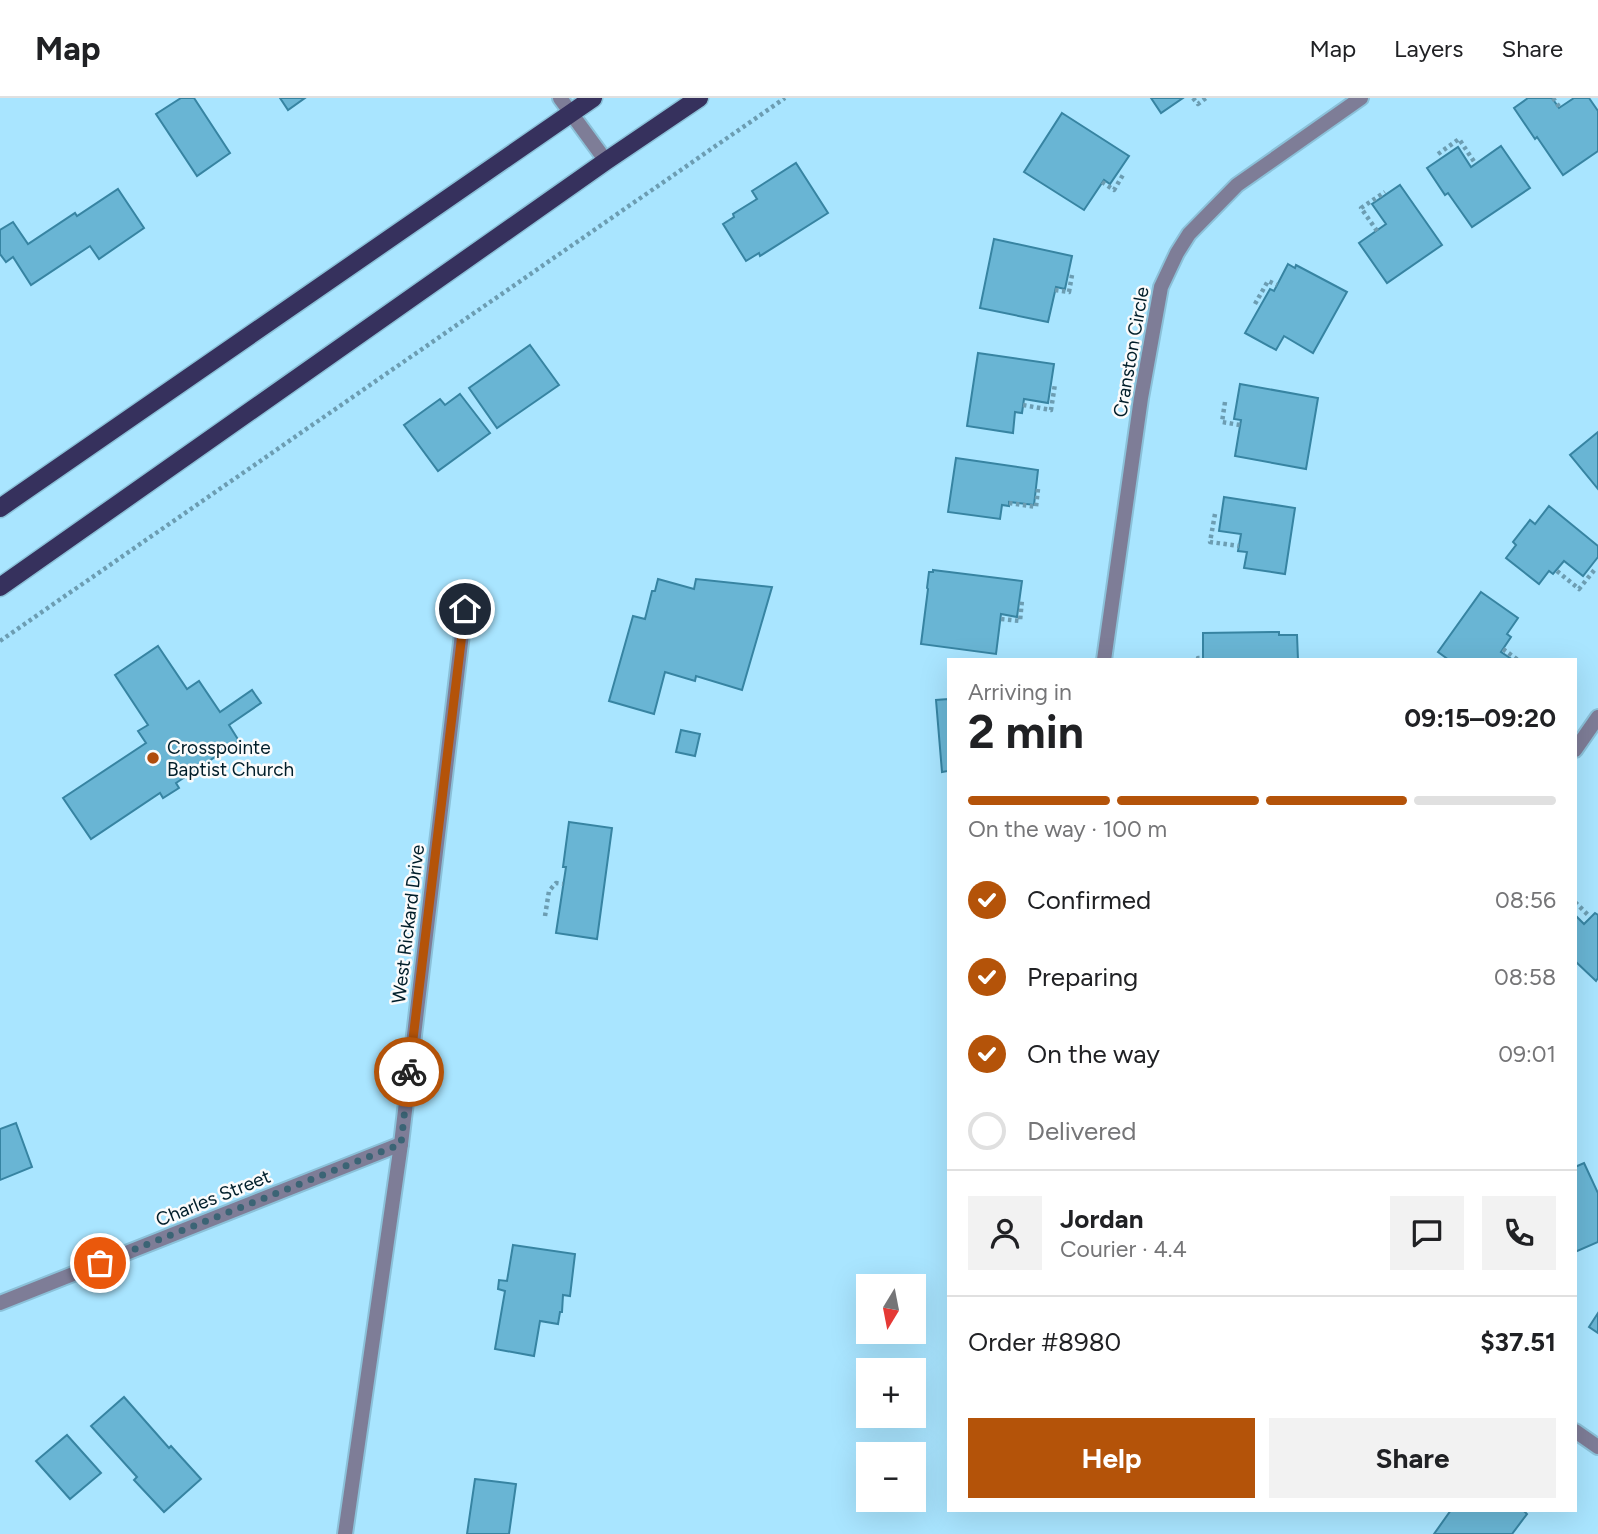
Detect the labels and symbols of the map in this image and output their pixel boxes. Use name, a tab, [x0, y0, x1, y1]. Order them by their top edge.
street label: Cranston Circle	[1108, 285, 1154, 419]
pin	[435, 579, 495, 639]
place label: Crosspointe Baptist Church	[167, 736, 294, 781]
marker: Crosspointe Baptist Church	[145, 750, 161, 766]
street label: West Rickard Drive	[387, 843, 429, 1005]
courier	[374, 1037, 444, 1107]
street label: Charles Street	[152, 1165, 274, 1231]
pin	[70, 1233, 130, 1293]
north arrow	[856, 1274, 926, 1344]

